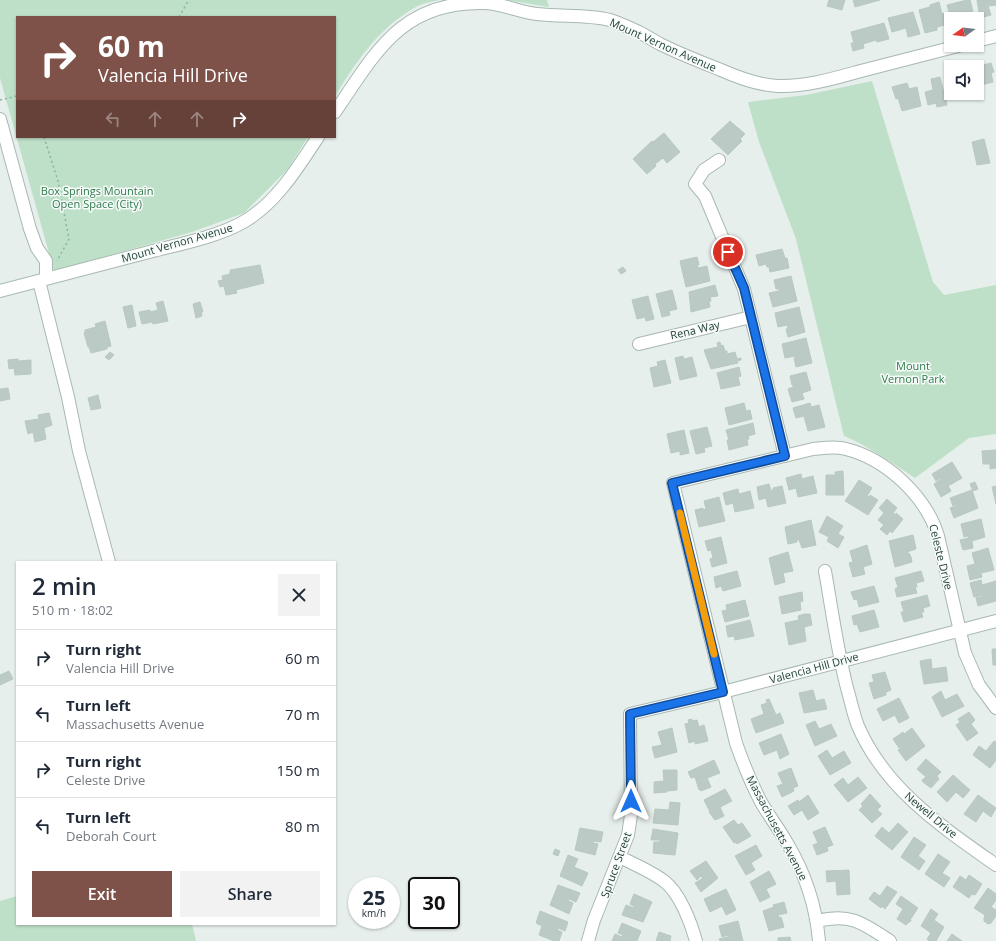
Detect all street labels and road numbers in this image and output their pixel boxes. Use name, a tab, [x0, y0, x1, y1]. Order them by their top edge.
street label: Mount Vernon Avenue	[607, 14, 719, 75]
street label: Mount Vernon Avenue	[119, 219, 234, 266]
street label: Rena Way	[669, 316, 722, 342]
street label: Celeste Drive	[926, 522, 957, 591]
street label: Valencia Hill Drive	[768, 648, 860, 687]
street label: Massachusetts Avenue	[743, 773, 812, 883]
street label: Newell Drive	[902, 788, 961, 841]
street label: Spruce Street	[597, 830, 634, 900]

